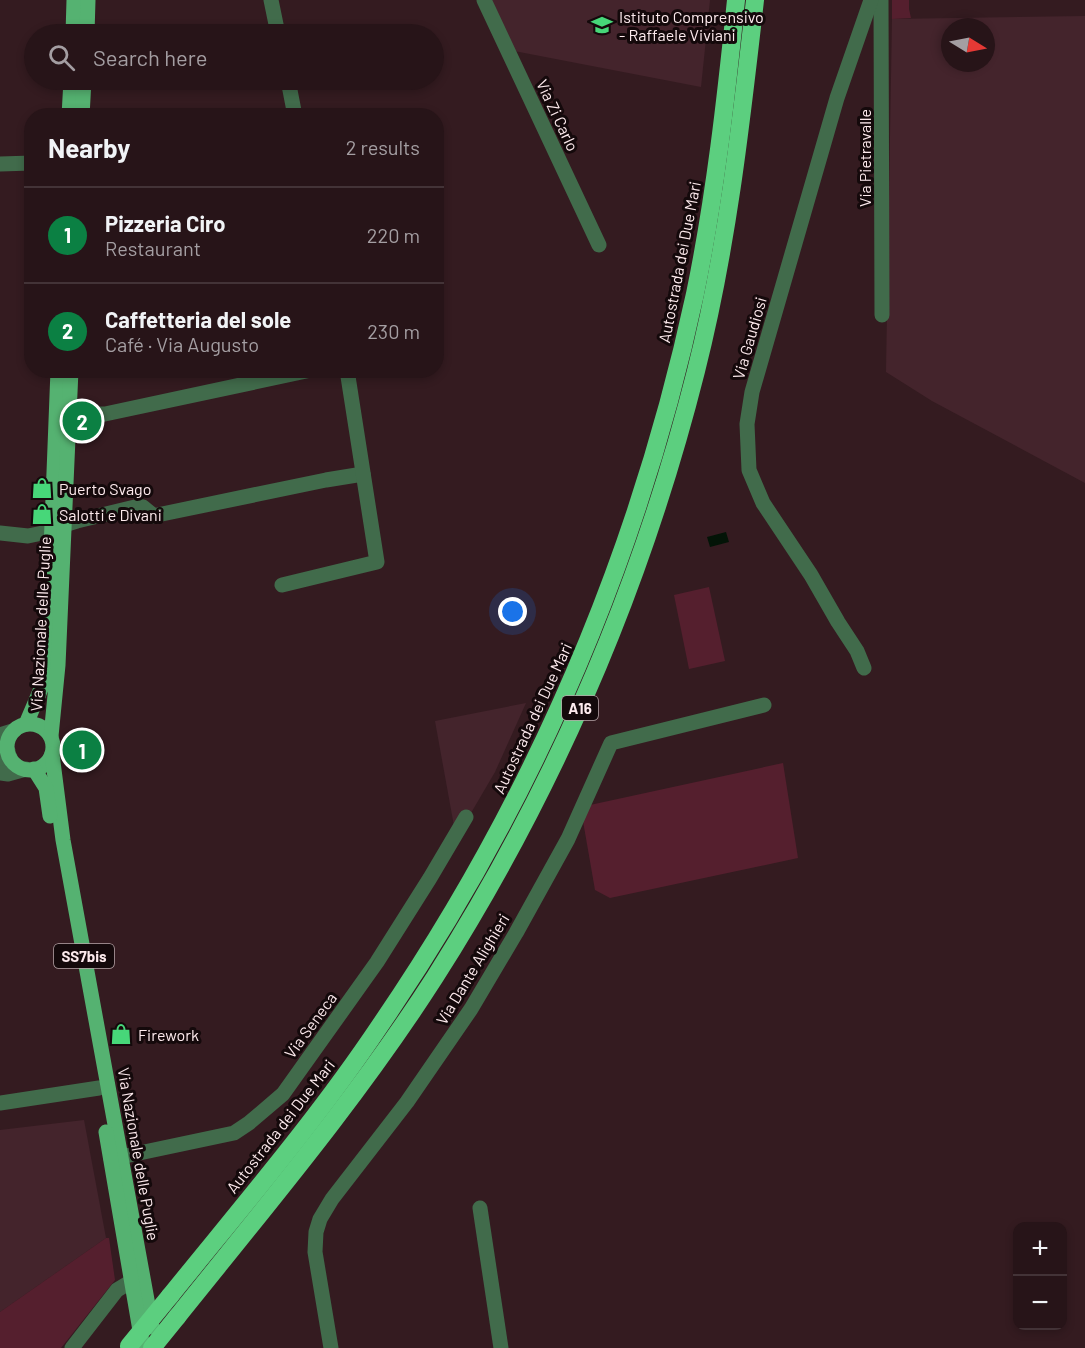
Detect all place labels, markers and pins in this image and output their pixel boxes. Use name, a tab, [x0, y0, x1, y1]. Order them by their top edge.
place label: Istituto Comprensivo - Raffaele Viviani	[619, 7, 764, 44]
school or university icon: Istituto Comprensivo - Raffaele Viviani	[590, 13, 614, 37]
pin: 2	[62, 398, 101, 444]
shop icon: Puerto Svago	[30, 476, 54, 500]
place label: Puerto Svago	[59, 479, 151, 498]
shop icon: Salotti e Divani	[30, 502, 54, 526]
place label: Salotti e Divani	[59, 505, 162, 524]
pin: 1	[62, 728, 101, 772]
shop icon: Firework	[109, 1022, 133, 1046]
place label: Firework	[138, 1025, 199, 1044]

